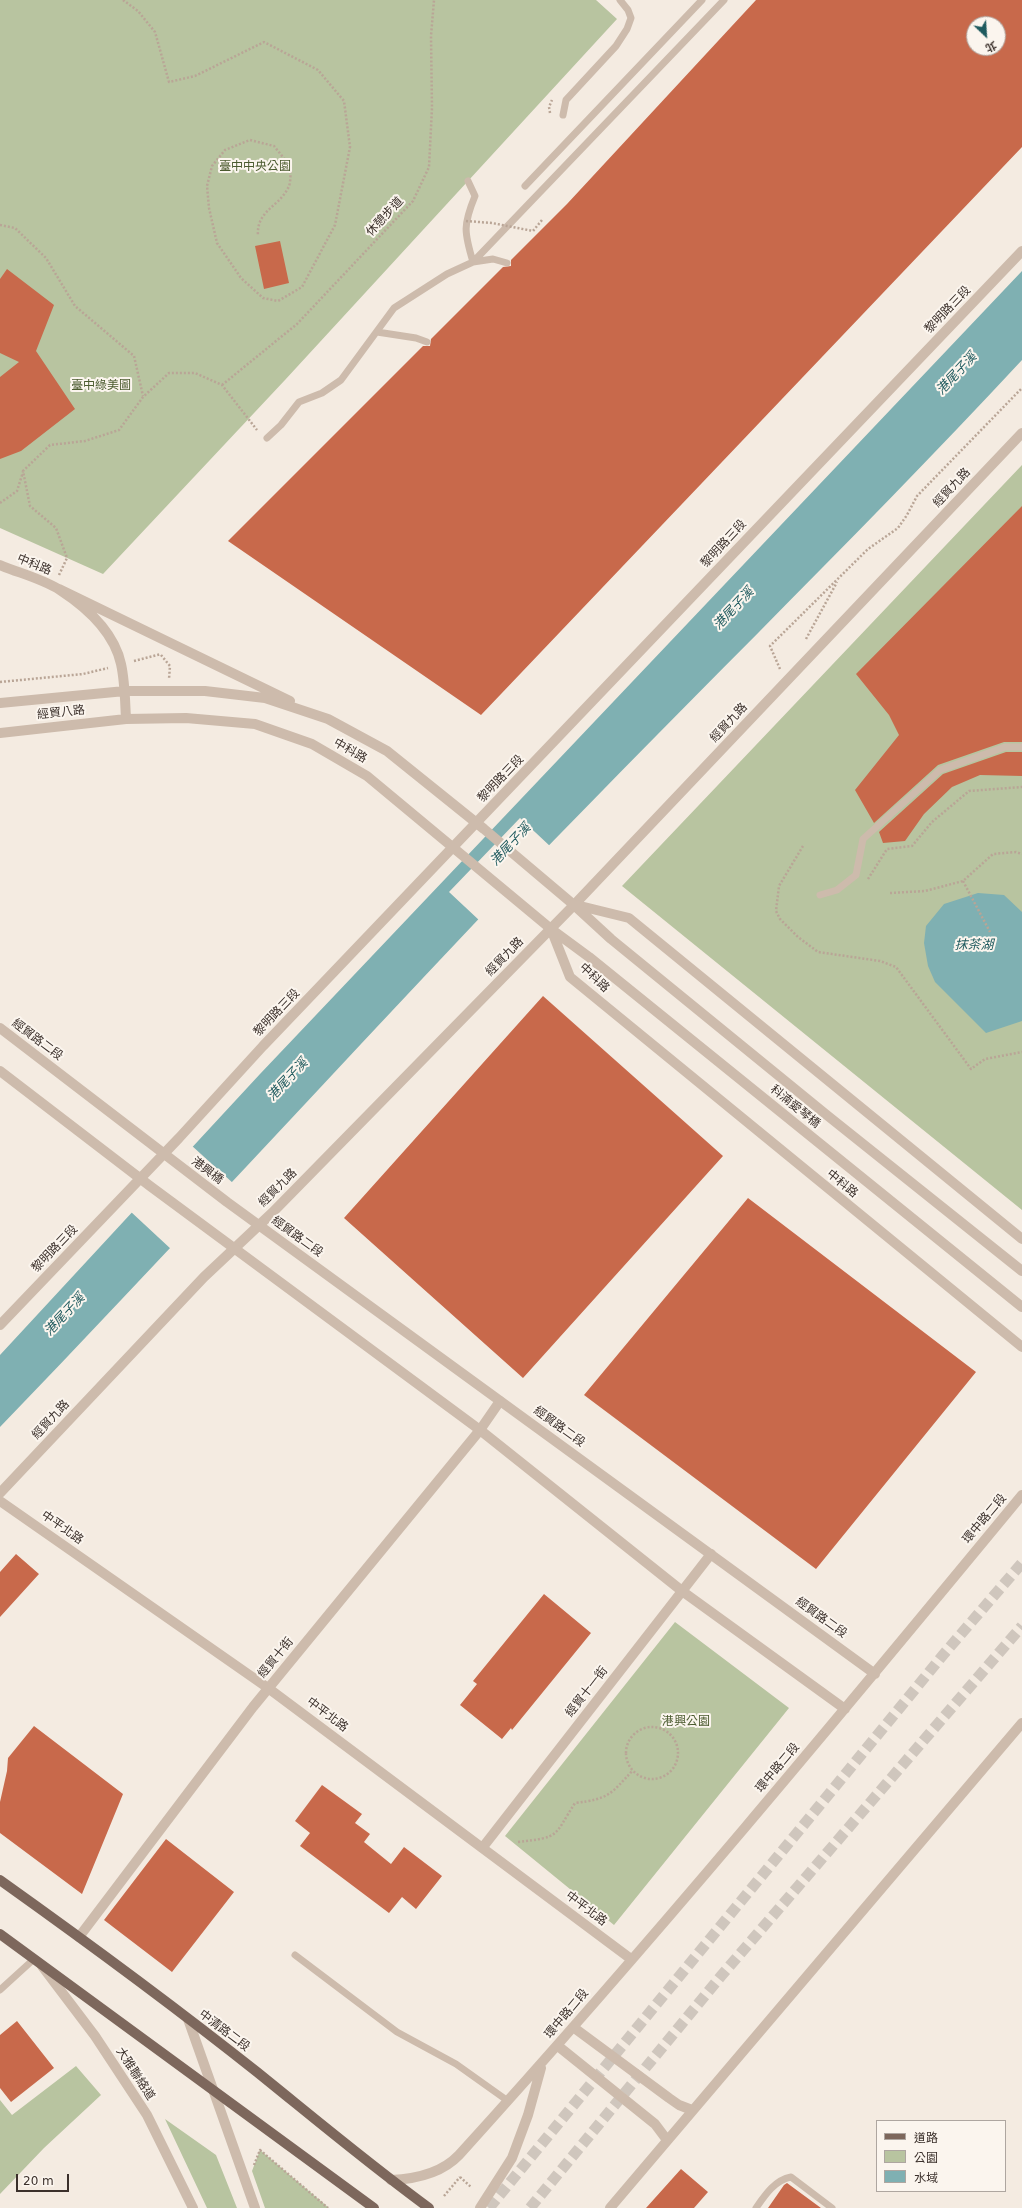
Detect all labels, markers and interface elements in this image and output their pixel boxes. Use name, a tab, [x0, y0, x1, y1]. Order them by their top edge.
north arrow	[966, 16, 1006, 56]
text: 北	[983, 38, 999, 55]
park label: 臺中中央公園	[219, 160, 291, 174]
street label: 休憩步道	[363, 195, 407, 239]
street label: 黎明路三段	[922, 283, 974, 337]
water label: 港尾子溪	[934, 350, 980, 398]
park label: 臺中綠美圖	[71, 379, 131, 393]
street label: 經貿九路	[930, 466, 974, 510]
street label: 黎明路三段	[698, 517, 750, 571]
street label: 中科路	[15, 552, 53, 578]
water label: 港尾子溪	[711, 585, 757, 633]
street label: 經貿九路	[707, 701, 751, 745]
street label: 經貿八路	[36, 703, 86, 723]
street label: 中科路	[331, 736, 369, 766]
street label: 黎明路三段	[475, 752, 527, 806]
water label: 港尾子溪	[488, 821, 534, 869]
street label: 經貿九路	[483, 935, 527, 979]
water label: 抹茶湖	[955, 938, 993, 954]
street label: 中科路	[576, 960, 612, 996]
street label: 黎明路三段	[251, 986, 303, 1040]
street label: 經貿路二段	[9, 1016, 65, 1064]
water label: 港尾子溪	[265, 1056, 311, 1104]
street label: 科湳愛琴橋	[767, 1083, 823, 1131]
street label: 港興橋	[188, 1154, 226, 1188]
street label: 經貿九路	[256, 1166, 300, 1210]
street label: 中科路	[823, 1167, 861, 1201]
street label: 經貿路二段	[268, 1214, 326, 1260]
street label: 黎明路三段	[29, 1222, 81, 1276]
water label: 港尾子溪	[42, 1291, 88, 1339]
street label: 經貿九路	[29, 1398, 73, 1442]
street label: 經貿路二段	[530, 1404, 588, 1450]
street label: 環中路二段	[960, 1491, 1010, 1547]
street label: 中平北路	[38, 1508, 86, 1548]
street label: 經貿路二段	[792, 1595, 850, 1641]
street label: 經貿十街	[255, 1635, 297, 1681]
street label: 經貿十一街	[563, 1664, 611, 1720]
street label: 中平北路	[303, 1695, 351, 1735]
park label: 港興公園	[662, 1715, 710, 1729]
street label: 環中路二段	[753, 1740, 803, 1796]
street label: 中平北路	[562, 1889, 610, 1929]
street label: 環中路二段	[542, 1986, 592, 2042]
street label: 中清路二段	[196, 2007, 252, 2055]
street label: 大雅聯絡道	[113, 2045, 157, 2103]
legend	[876, 2120, 1006, 2192]
text: 道路	[914, 2131, 938, 2145]
text: 公園	[914, 2151, 938, 2165]
scale bar	[18, 2166, 71, 2192]
text: 水域	[914, 2171, 938, 2185]
text: 20 m	[23, 2174, 54, 2188]

